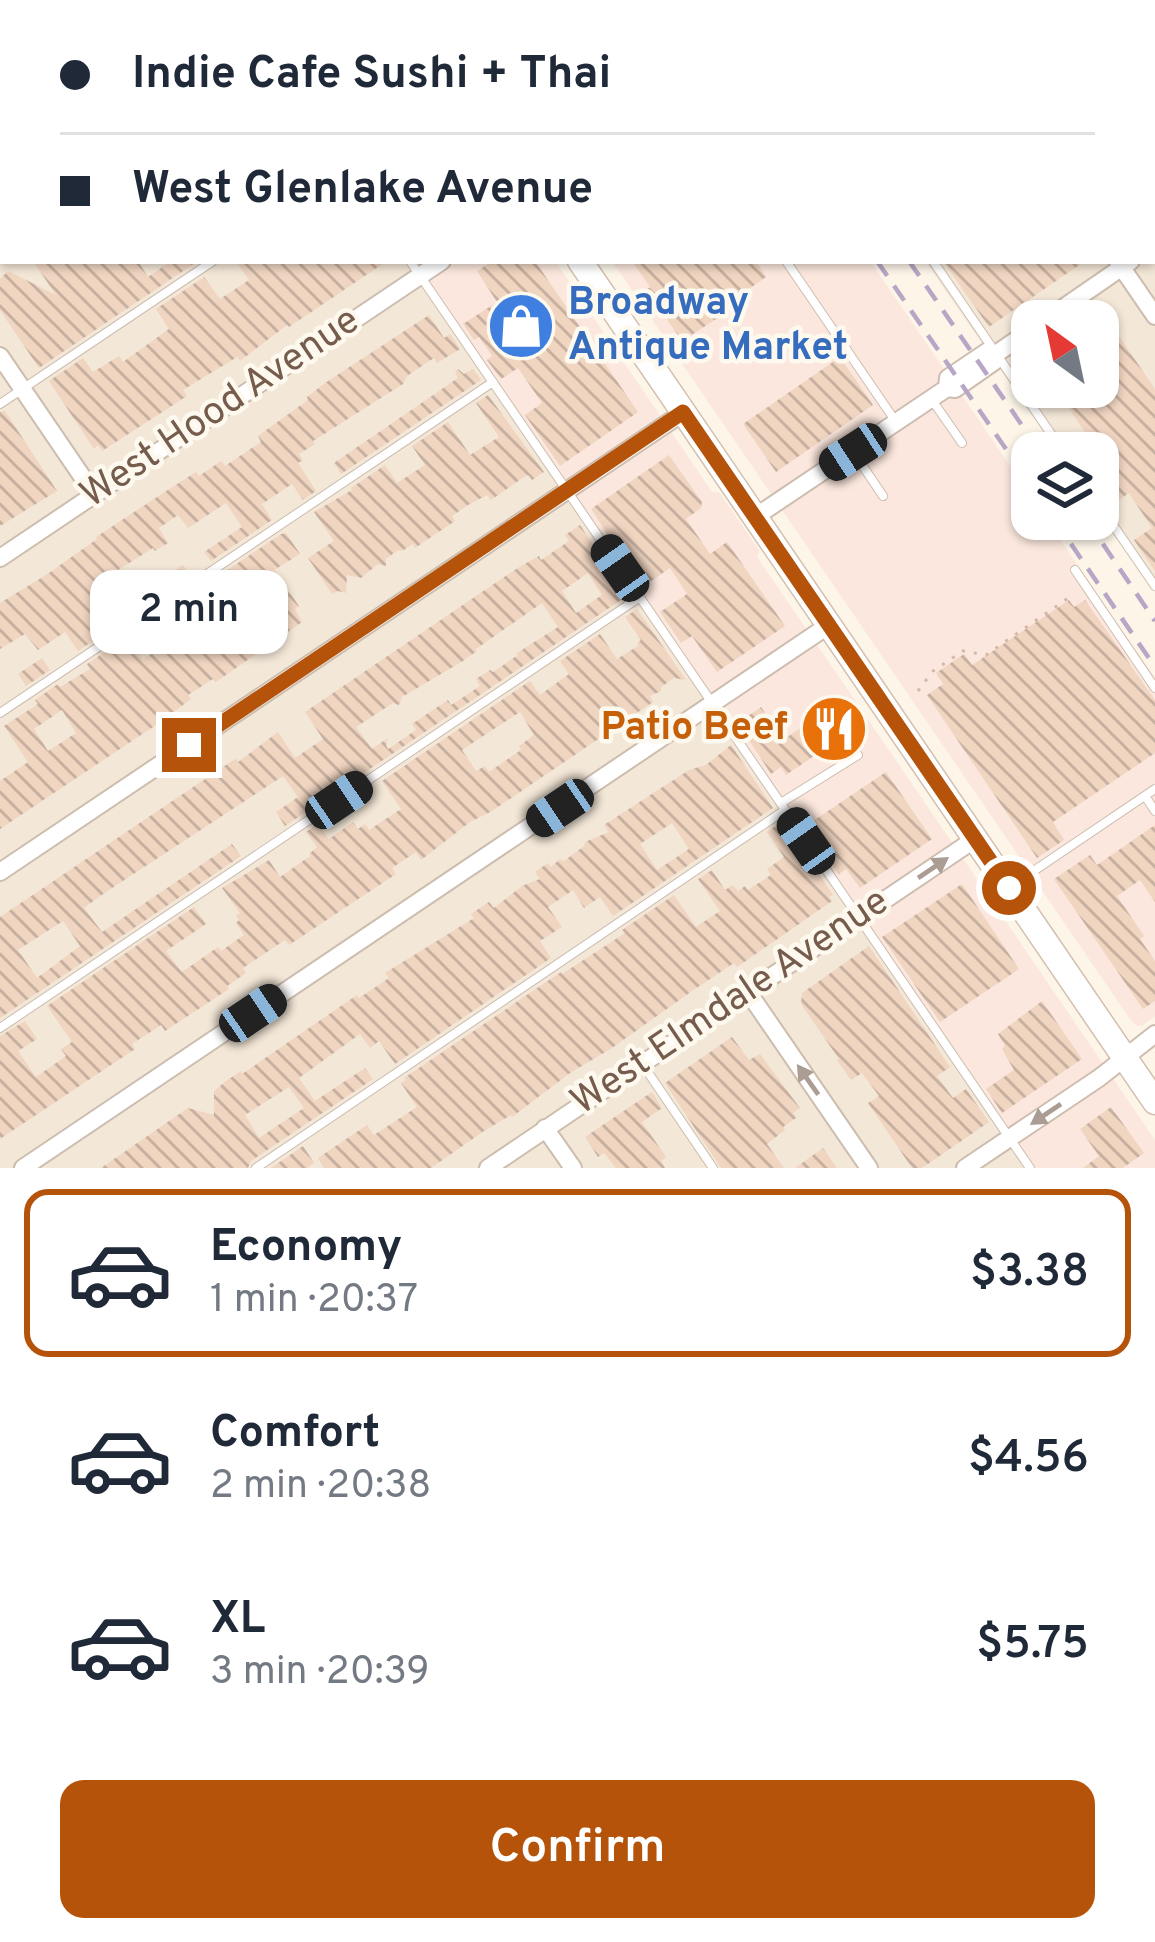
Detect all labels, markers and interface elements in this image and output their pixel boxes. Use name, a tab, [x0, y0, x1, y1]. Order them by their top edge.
text: Indie Cafe Sushi + Thai	[132, 47, 611, 104]
text: West Glenlake Avenue	[132, 162, 593, 219]
place label: Broadway Antique Market	[568, 280, 848, 374]
shop icon: Broadway Antique Market	[486, 291, 556, 361]
street label: West Hood Avenue	[72, 297, 370, 521]
north arrow	[1011, 300, 1119, 408]
map controls	[1011, 300, 1119, 540]
car	[813, 417, 893, 487]
button: layers	[1011, 432, 1119, 540]
car	[585, 528, 655, 608]
callout: 2 min	[90, 571, 288, 655]
text: 2 min	[139, 587, 239, 636]
restaurant icon: Patio Beef	[799, 694, 869, 764]
place label: Patio Beef	[601, 705, 788, 754]
route end	[162, 718, 216, 772]
car	[299, 765, 379, 835]
car	[520, 773, 600, 843]
car	[771, 801, 841, 881]
one-way arrow	[916, 857, 949, 879]
route start	[982, 861, 1036, 915]
street label: West Elmdale Avenue	[563, 878, 899, 1128]
car	[213, 978, 293, 1048]
one-way arrow	[797, 1064, 820, 1096]
one-way arrow	[1029, 1102, 1062, 1125]
icon: car	[66, 1219, 174, 1327]
text: Economy	[210, 1220, 402, 1277]
text: $3.38	[970, 1245, 1089, 1302]
text: 1 min · 20:37	[210, 1277, 418, 1326]
icon: car	[66, 1405, 174, 1513]
text: Comfort	[210, 1406, 380, 1463]
text: $4.56	[968, 1431, 1089, 1488]
text: 2 min · 20:38	[210, 1463, 431, 1512]
icon: car	[66, 1591, 174, 1699]
text: XL	[210, 1592, 265, 1649]
text: $5.75	[976, 1617, 1089, 1674]
text: 3 min · 20:39	[210, 1649, 430, 1698]
button: Confirm	[60, 1780, 1095, 1918]

